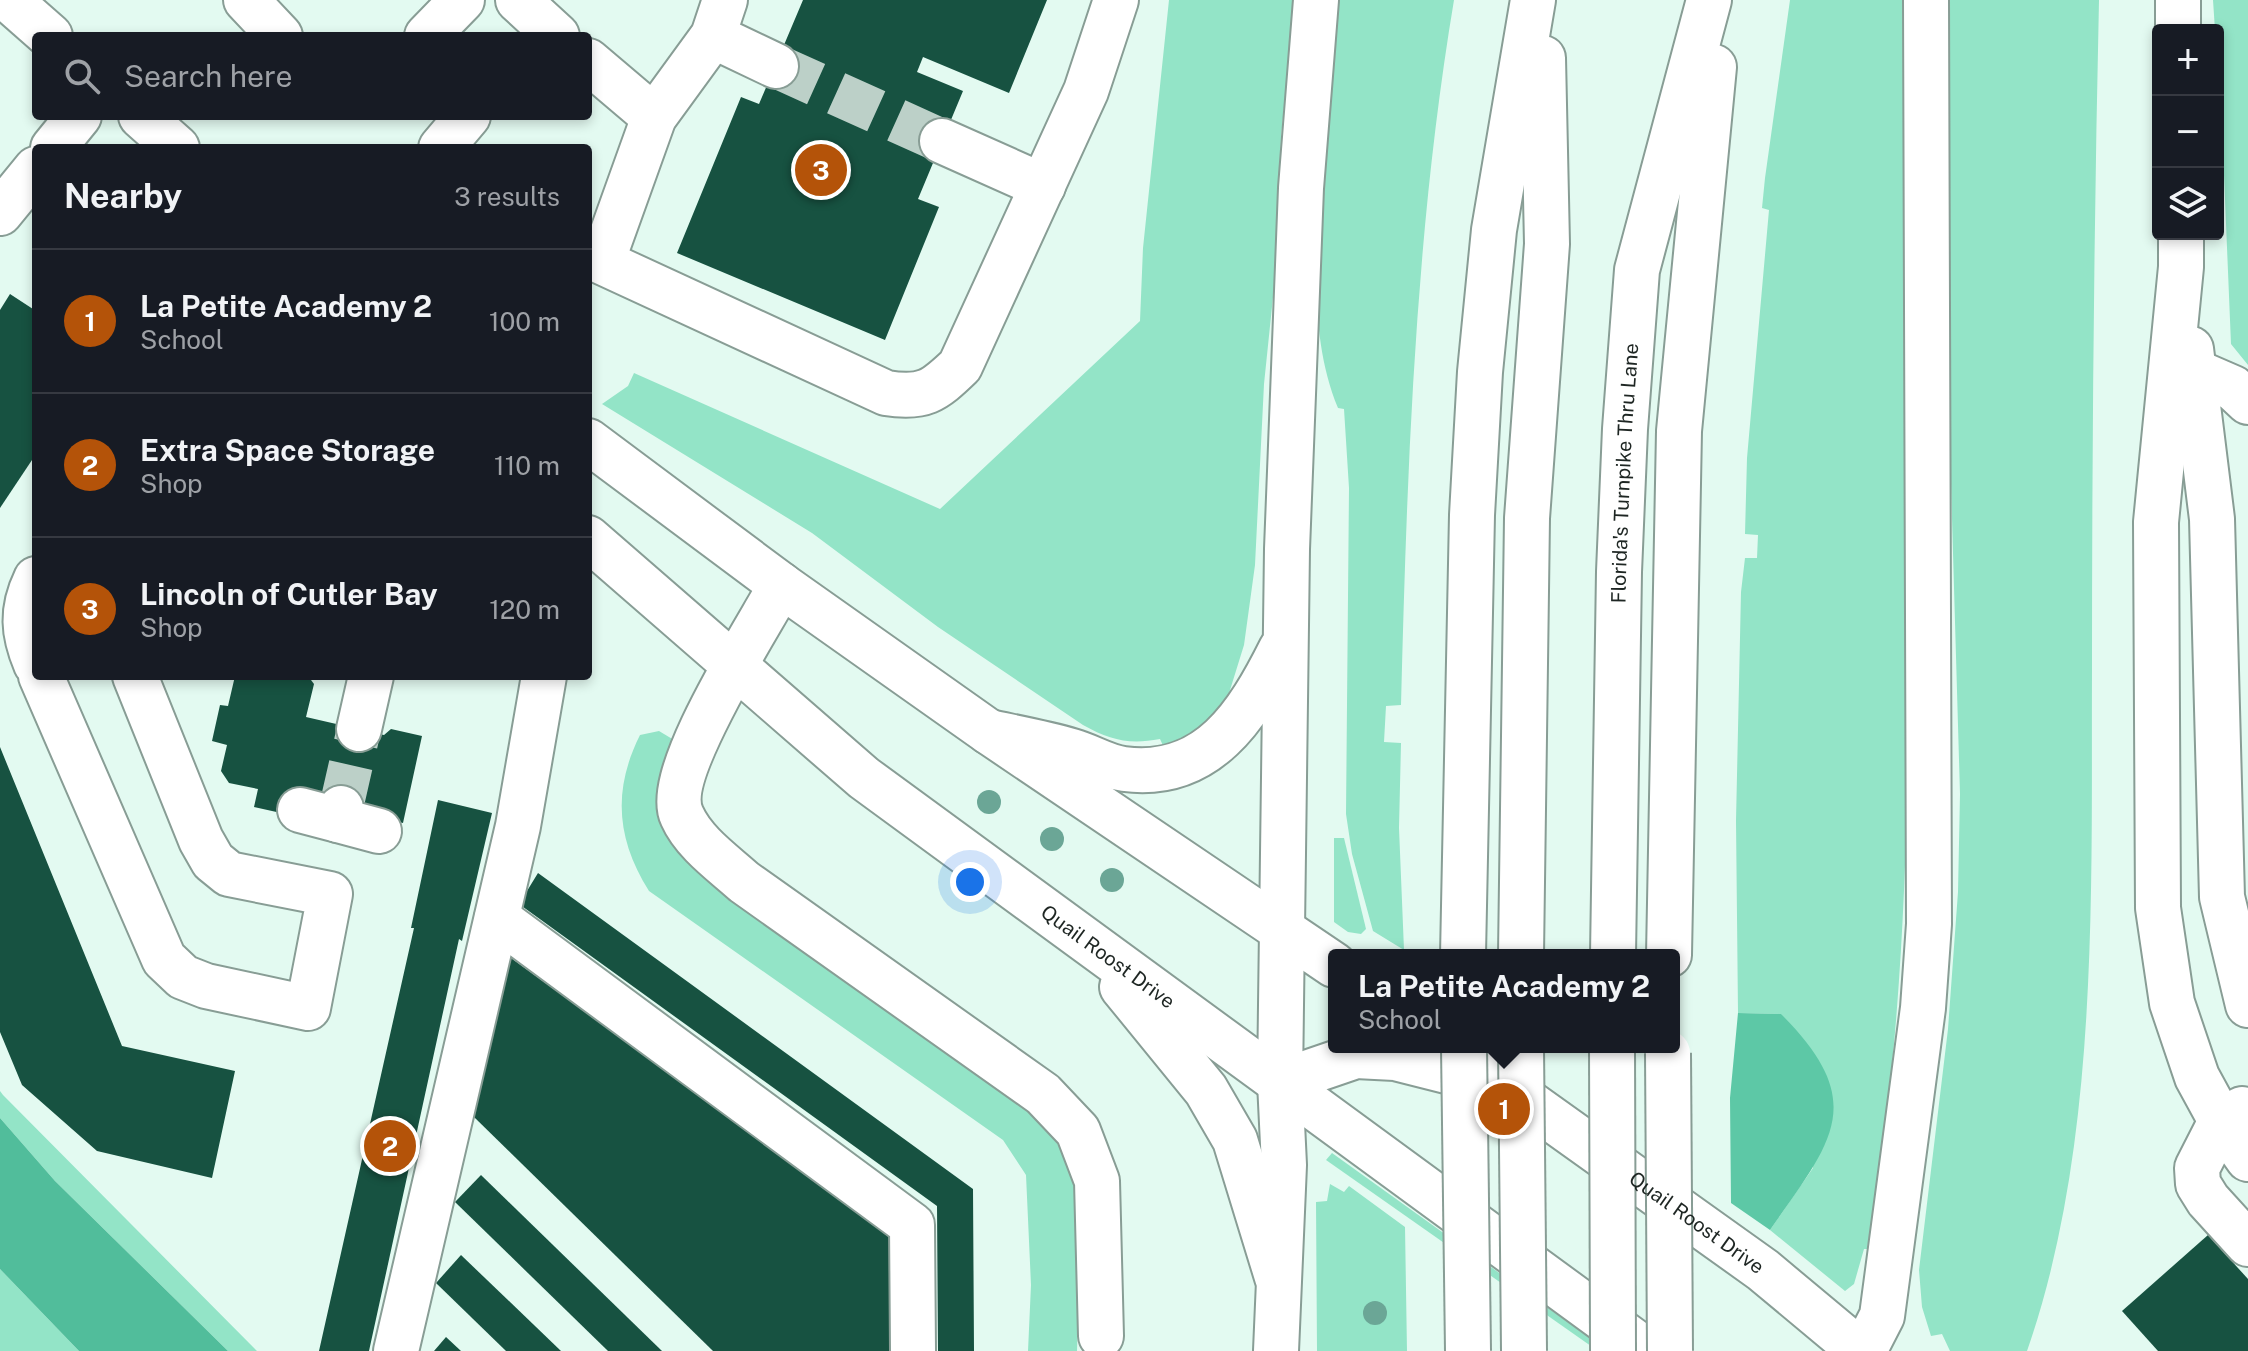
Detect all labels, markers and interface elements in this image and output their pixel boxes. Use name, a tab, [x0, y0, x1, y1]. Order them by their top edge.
map controls	[2152, 24, 2224, 240]
button: +	[2152, 24, 2224, 96]
search box	[32, 32, 592, 120]
icon: search	[60, 54, 104, 98]
text: Search here	[124, 58, 292, 94]
button: −	[2152, 96, 2224, 168]
pin: 3	[795, 140, 847, 200]
button: layers	[2152, 168, 2224, 240]
text: Nearby	[64, 176, 182, 216]
text: 3 results	[454, 181, 560, 212]
text: La Petite Academy 2	[140, 288, 432, 324]
text: 1	[84, 306, 96, 337]
text: 100 m	[489, 306, 560, 337]
text: School	[140, 324, 224, 355]
street label: Florida's Turnpike Thru Lane	[1607, 342, 1643, 603]
text: Extra Space Storage	[140, 432, 435, 468]
text: 2	[82, 450, 98, 481]
text: 110 m	[494, 450, 560, 481]
text: Shop	[140, 468, 203, 499]
text: Lincoln of Cutler Bay	[140, 576, 438, 612]
text: 3	[81, 594, 99, 625]
text: 120 m	[489, 594, 560, 625]
text: Shop	[140, 612, 203, 643]
your location	[950, 862, 990, 902]
street label: Quail Roost Drive	[1036, 900, 1180, 1013]
popup	[1328, 949, 1680, 1053]
text: La Petite Academy 2	[1358, 968, 1650, 1004]
text: School	[1358, 1004, 1442, 1035]
pin: 1	[1478, 1079, 1530, 1139]
pin: 2	[364, 1116, 416, 1176]
street label: Quail Roost Drive	[1625, 1166, 1769, 1279]

